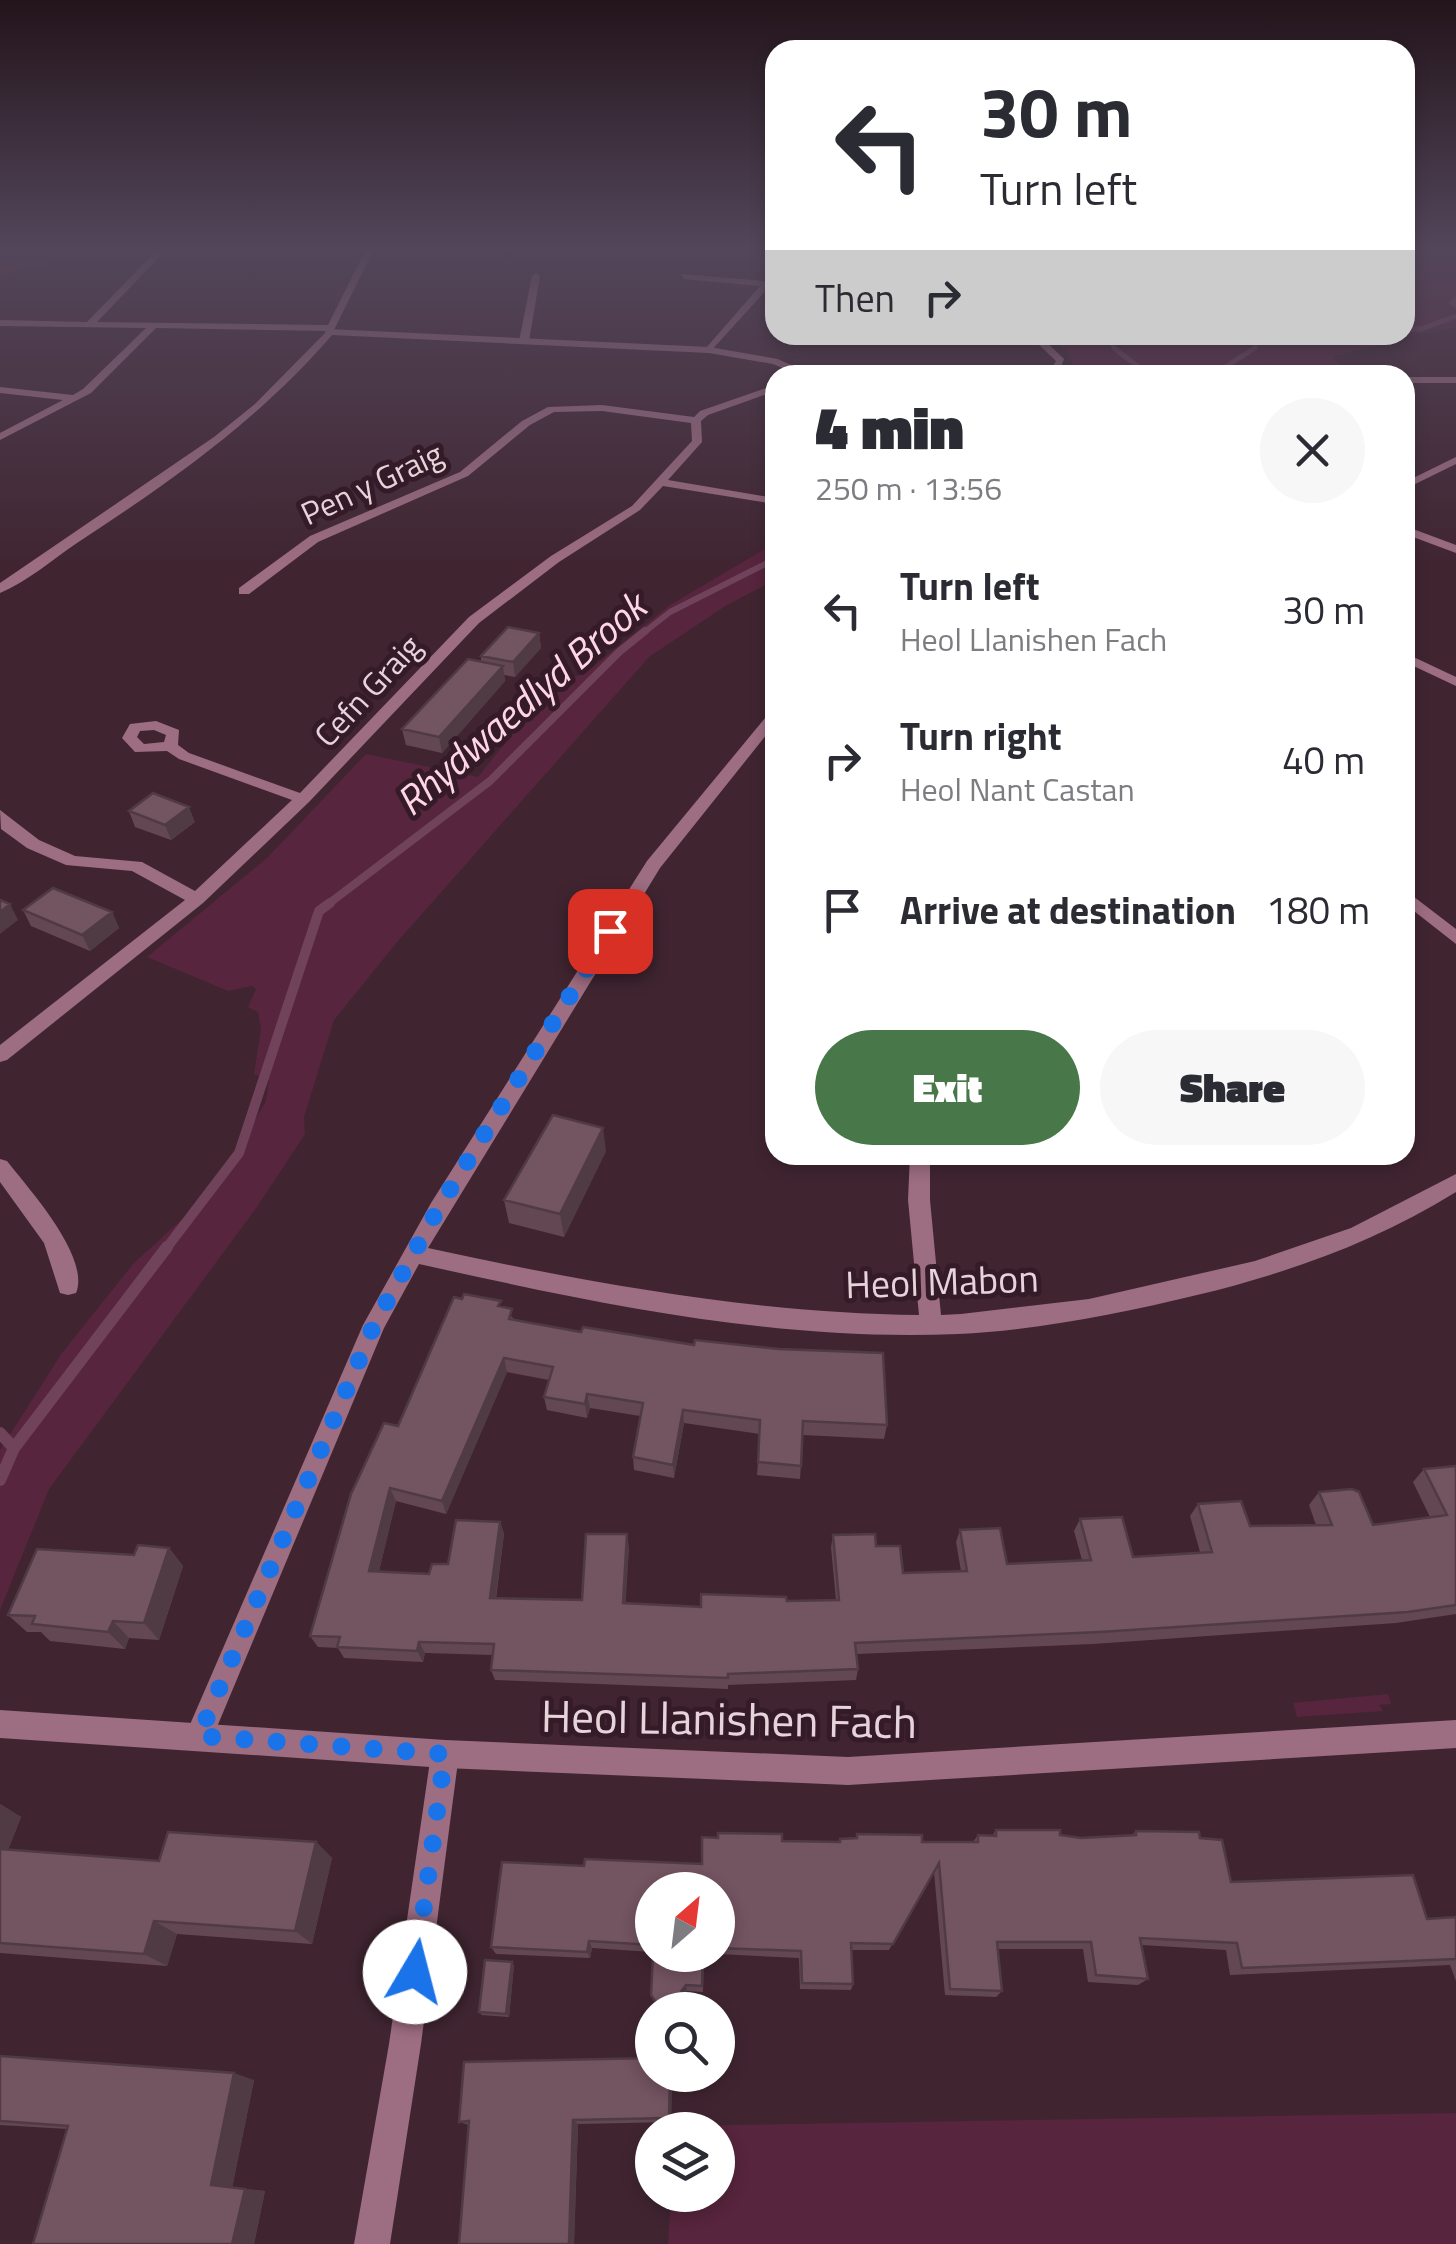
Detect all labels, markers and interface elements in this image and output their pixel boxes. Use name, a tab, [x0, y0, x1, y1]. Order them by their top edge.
text: 30 m	[980, 58, 1133, 164]
icon: left	[815, 80, 945, 210]
text: Turn left	[980, 154, 1137, 222]
text: Then	[815, 269, 895, 327]
icon: right	[915, 270, 970, 325]
text: 4 min	[815, 381, 964, 472]
button: close	[1260, 398, 1365, 503]
street label: Pen y Graig	[293, 429, 451, 537]
text: 250 m · 13:56	[815, 464, 1002, 512]
text: Turn left	[900, 557, 1040, 615]
water label: Rhydwaedlyd Brook	[382, 575, 663, 830]
text: 30 m	[1282, 581, 1365, 639]
icon: left	[815, 583, 870, 638]
text: Heol Llanishen Fach	[900, 615, 1167, 663]
street label: Cefn Graig	[303, 623, 432, 757]
text: Turn right	[900, 707, 1062, 765]
text: 40 m	[1282, 731, 1365, 789]
icon: right	[815, 733, 870, 788]
text: Heol Nant Castan	[900, 765, 1135, 813]
text: Arrive at destination	[900, 881, 1236, 939]
text: 180 m	[1266, 881, 1370, 939]
icon: arrive	[815, 883, 870, 938]
pin	[568, 889, 653, 974]
icon: arrive	[583, 904, 638, 959]
button: Exit	[815, 1030, 1080, 1145]
button: Share	[1100, 1030, 1365, 1145]
street label: Heol Mabon	[844, 1249, 1040, 1313]
street label: Heol Llanishen Fach	[541, 1681, 918, 1755]
north arrow	[635, 1872, 735, 1972]
map controls	[635, 1872, 735, 2212]
position arrow	[363, 1920, 467, 2024]
button: search	[635, 1992, 735, 2092]
button: layers	[635, 2112, 735, 2212]

